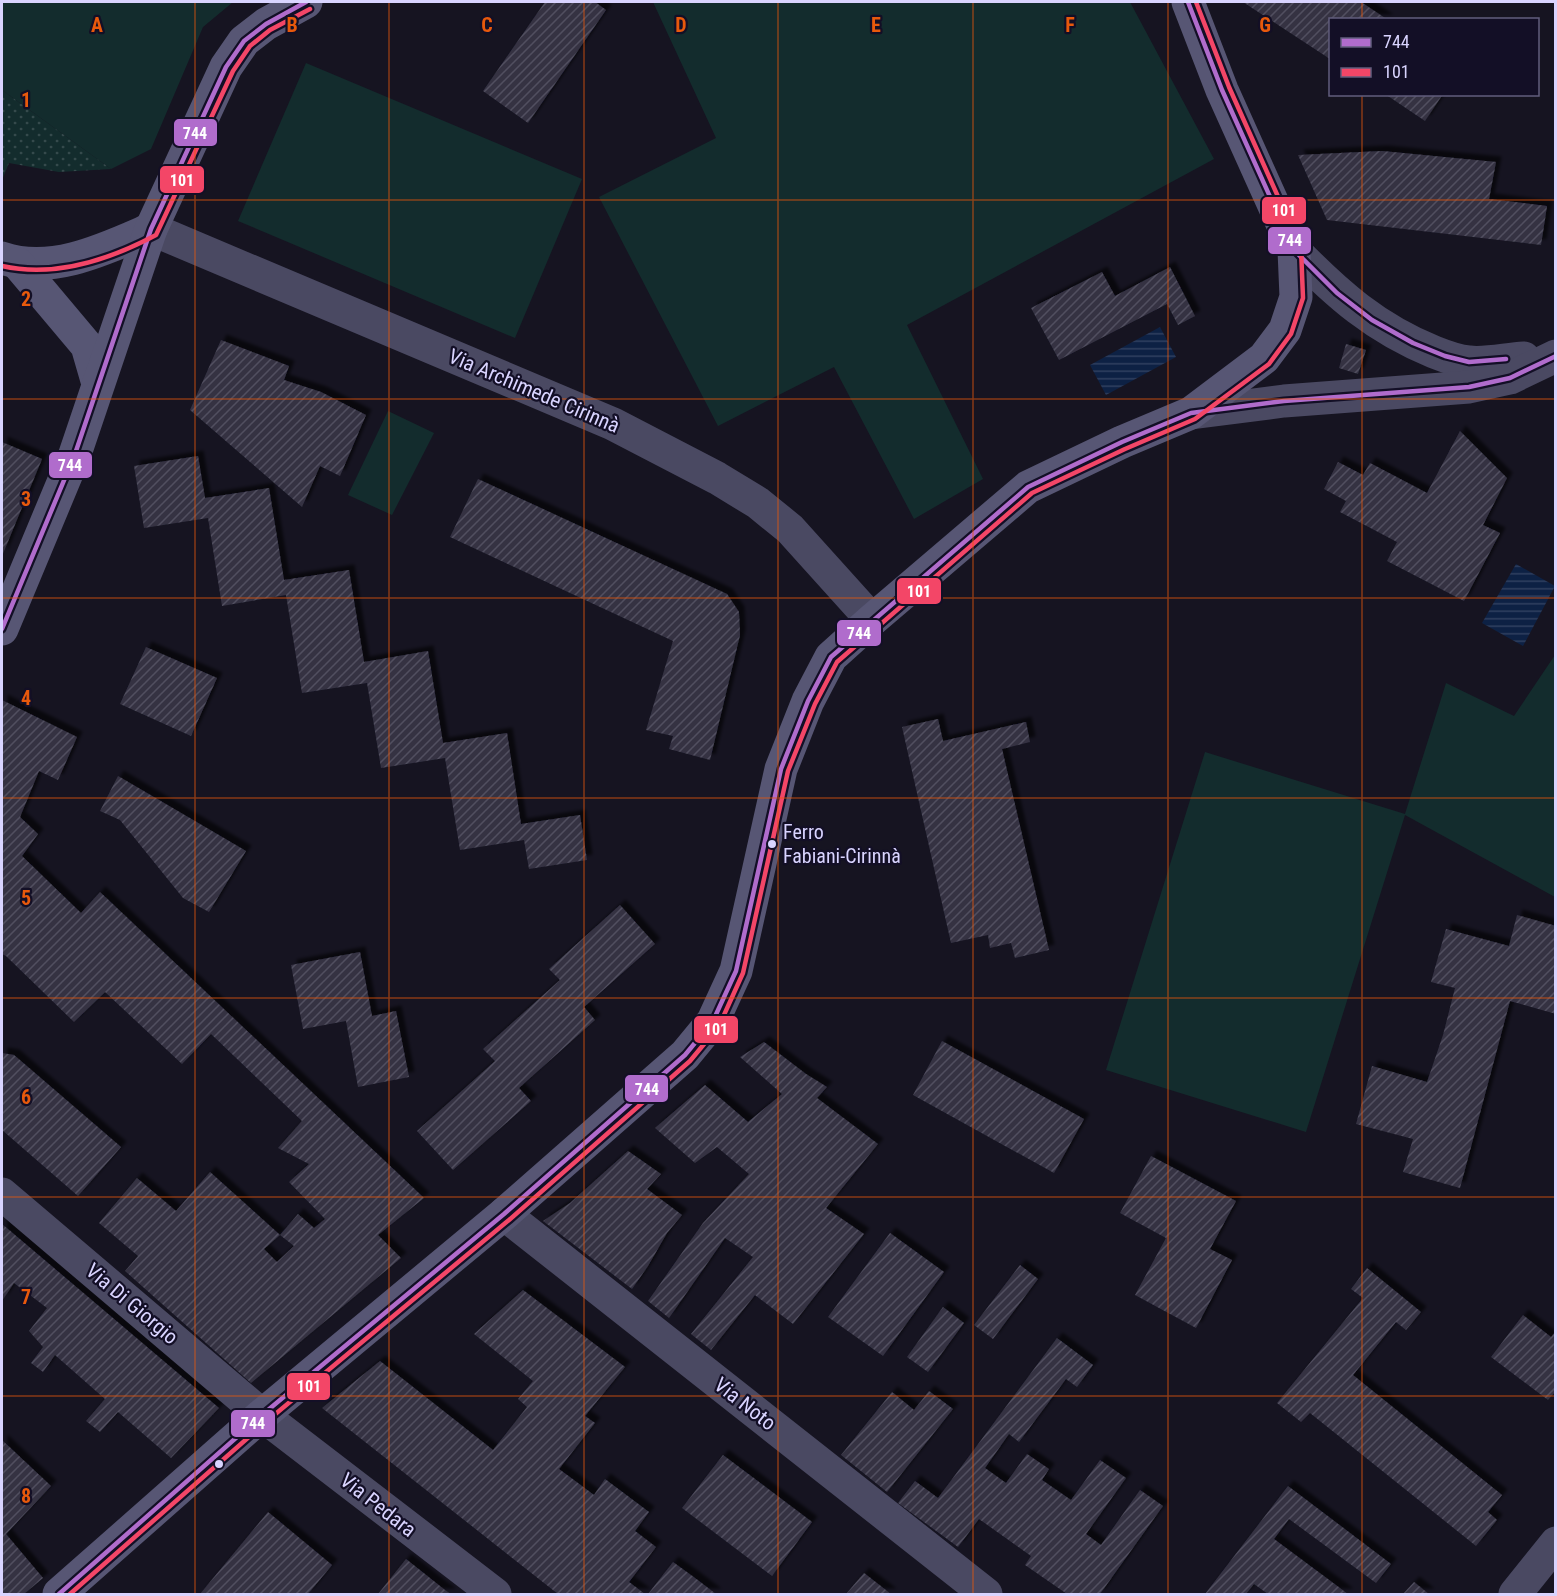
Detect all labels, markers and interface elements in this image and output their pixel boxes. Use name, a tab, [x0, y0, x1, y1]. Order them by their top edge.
text: A	[91, 13, 103, 37]
text: B	[286, 13, 298, 37]
text: C	[481, 13, 493, 37]
text: D	[675, 13, 687, 37]
text: E	[871, 13, 881, 37]
text: F	[1065, 13, 1075, 37]
text: G	[1259, 13, 1271, 37]
legend	[1329, 18, 1539, 96]
text: 744	[1383, 31, 1410, 52]
text: 101	[1383, 61, 1410, 82]
text: 1	[21, 88, 31, 112]
line badge: 744	[173, 118, 218, 147]
text: 744	[183, 124, 207, 143]
line badge: 101	[159, 165, 205, 194]
text: 101	[170, 171, 194, 190]
line badge: 101	[1261, 196, 1307, 225]
text: 101	[1272, 201, 1296, 220]
line badge: 744	[1267, 226, 1312, 255]
text: 744	[1278, 231, 1302, 250]
text: 2	[21, 287, 31, 311]
street label: Via Archimede Cirinnà	[445, 344, 623, 438]
line badge: 744	[48, 451, 93, 479]
text: 744	[58, 456, 82, 475]
text: 3	[21, 487, 31, 511]
line badge: 101	[896, 577, 942, 605]
text: 101	[907, 582, 931, 601]
line badge: 744	[836, 619, 882, 647]
text: 744	[847, 624, 871, 643]
text: 4	[21, 686, 31, 710]
place label: Ferro Fabiani-Cirinnà	[783, 820, 901, 868]
marker: Ferro Fabiani-Cirinnà	[766, 838, 778, 850]
text: 5	[21, 886, 31, 910]
line badge: 101	[693, 1015, 739, 1044]
text: 101	[704, 1020, 728, 1039]
line badge: 744	[624, 1074, 669, 1103]
text: 744	[635, 1080, 659, 1099]
text: 6	[21, 1085, 31, 1109]
street label: Via Di Giorgio	[81, 1259, 183, 1349]
text: 7	[21, 1285, 31, 1309]
line badge: 101	[286, 1372, 331, 1401]
street label: Via Noto	[709, 1373, 781, 1435]
text: 101	[297, 1377, 321, 1396]
line badge: 744	[230, 1409, 276, 1438]
text: 744	[241, 1414, 265, 1433]
unlabelled marker	[213, 1458, 225, 1470]
street label: Via Pedara	[335, 1468, 421, 1542]
text: 8	[21, 1484, 31, 1508]

